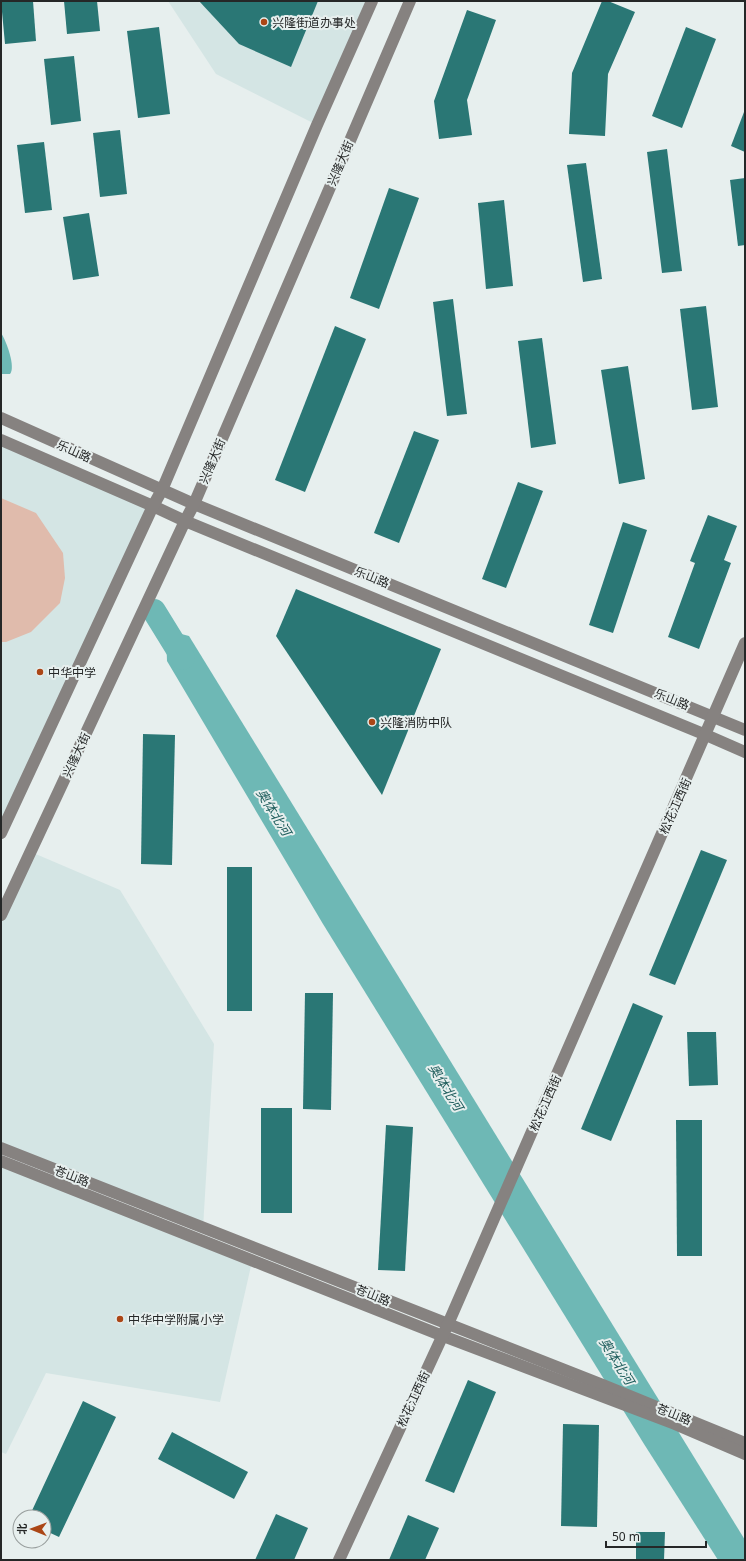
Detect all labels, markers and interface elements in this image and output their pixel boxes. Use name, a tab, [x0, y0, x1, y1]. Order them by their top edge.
place label: 兴隆街道办事处	[272, 14, 356, 31]
marker: 兴隆街道办事处	[259, 17, 269, 27]
street label: 兴隆大街	[323, 138, 357, 188]
street label: 乐山路	[54, 436, 94, 466]
street label: 兴隆大街	[195, 436, 229, 486]
street label: 乐山路	[352, 562, 392, 592]
place label: 中华中学	[48, 664, 96, 681]
marker: 中华中学	[35, 667, 45, 677]
street label: 乐山路	[652, 684, 692, 714]
place label: 兴隆消防中队	[380, 714, 452, 731]
marker: 兴隆消防中队	[367, 717, 377, 727]
street label: 兴隆大街	[58, 730, 94, 780]
street label: 松花江西街	[655, 775, 695, 837]
water label: 奥体北河	[253, 785, 297, 841]
water label: 奥体北河	[425, 1060, 469, 1116]
street label: 松花江西街	[525, 1072, 565, 1134]
street label: 苍山路	[52, 1162, 92, 1190]
street label: 苍山路	[353, 1280, 393, 1310]
place label: 中华中学附属小学	[128, 1311, 224, 1328]
marker: 中华中学附属小学	[115, 1314, 125, 1324]
water label: 奥体北河	[596, 1334, 640, 1390]
street label: 松花江西街	[393, 1368, 433, 1430]
street label: 苍山路	[654, 1399, 694, 1429]
north arrow	[12, 1509, 52, 1549]
text: 北	[14, 1523, 29, 1534]
scale bar	[606, 1523, 706, 1549]
text: 50 m	[612, 1528, 640, 1545]

